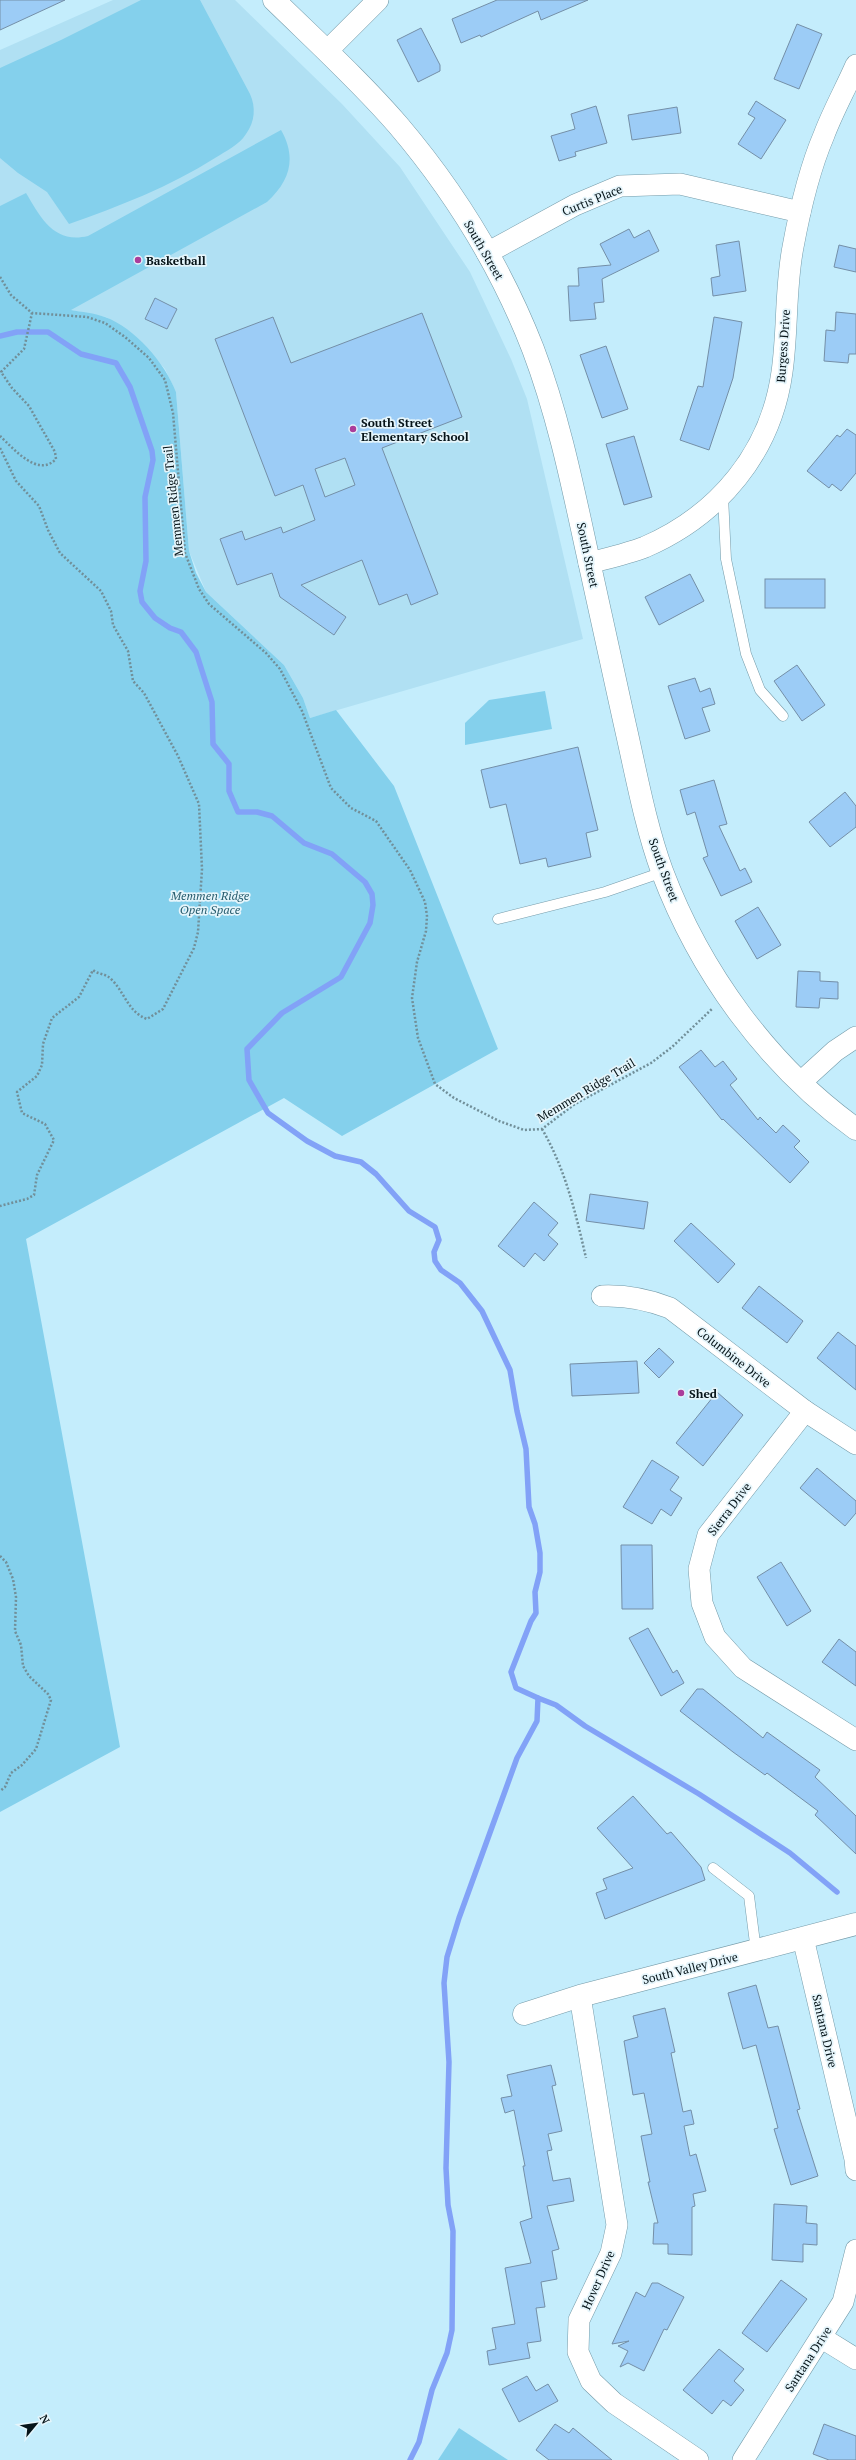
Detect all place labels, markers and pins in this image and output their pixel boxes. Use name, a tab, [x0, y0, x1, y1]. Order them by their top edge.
place label: Basketball	[146, 253, 206, 268]
marker: Basketball	[133, 255, 143, 265]
place label: South Street Elementary School	[361, 415, 469, 444]
marker: South Street Elementary School	[348, 424, 358, 434]
place label: Shed	[689, 1386, 718, 1401]
marker: Shed	[676, 1388, 686, 1398]

